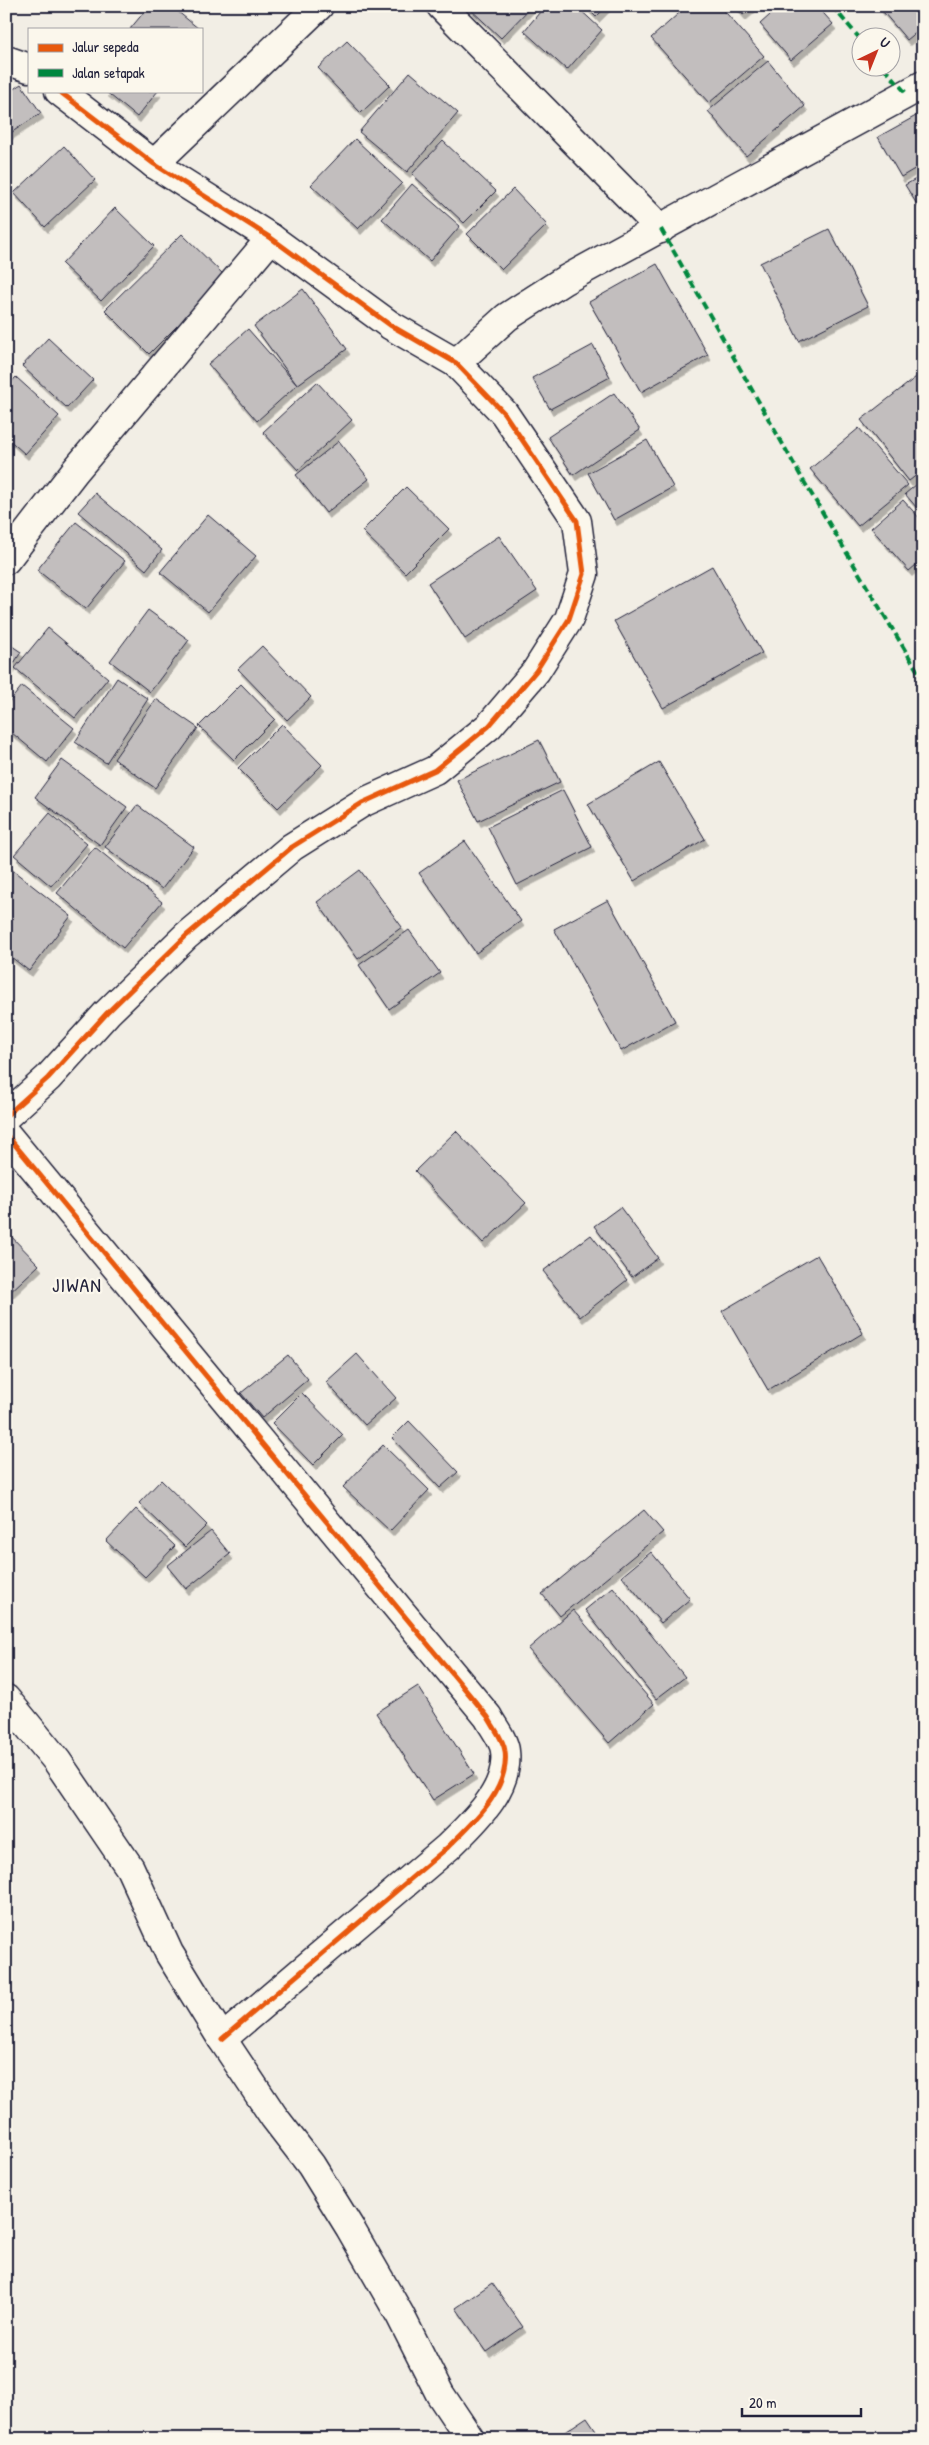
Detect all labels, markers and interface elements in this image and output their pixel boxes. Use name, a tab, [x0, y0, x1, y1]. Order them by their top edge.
legend	[28, 28, 202, 92]
north arrow	[852, 28, 902, 78]
text: U	[876, 33, 895, 52]
text: Jalur sepeda	[72, 36, 139, 57]
text: Jalan setapak	[72, 62, 145, 83]
district label: JIWAN	[52, 1271, 102, 1298]
scale bar	[742, 2385, 860, 2417]
text: 20 m	[749, 2392, 776, 2413]

